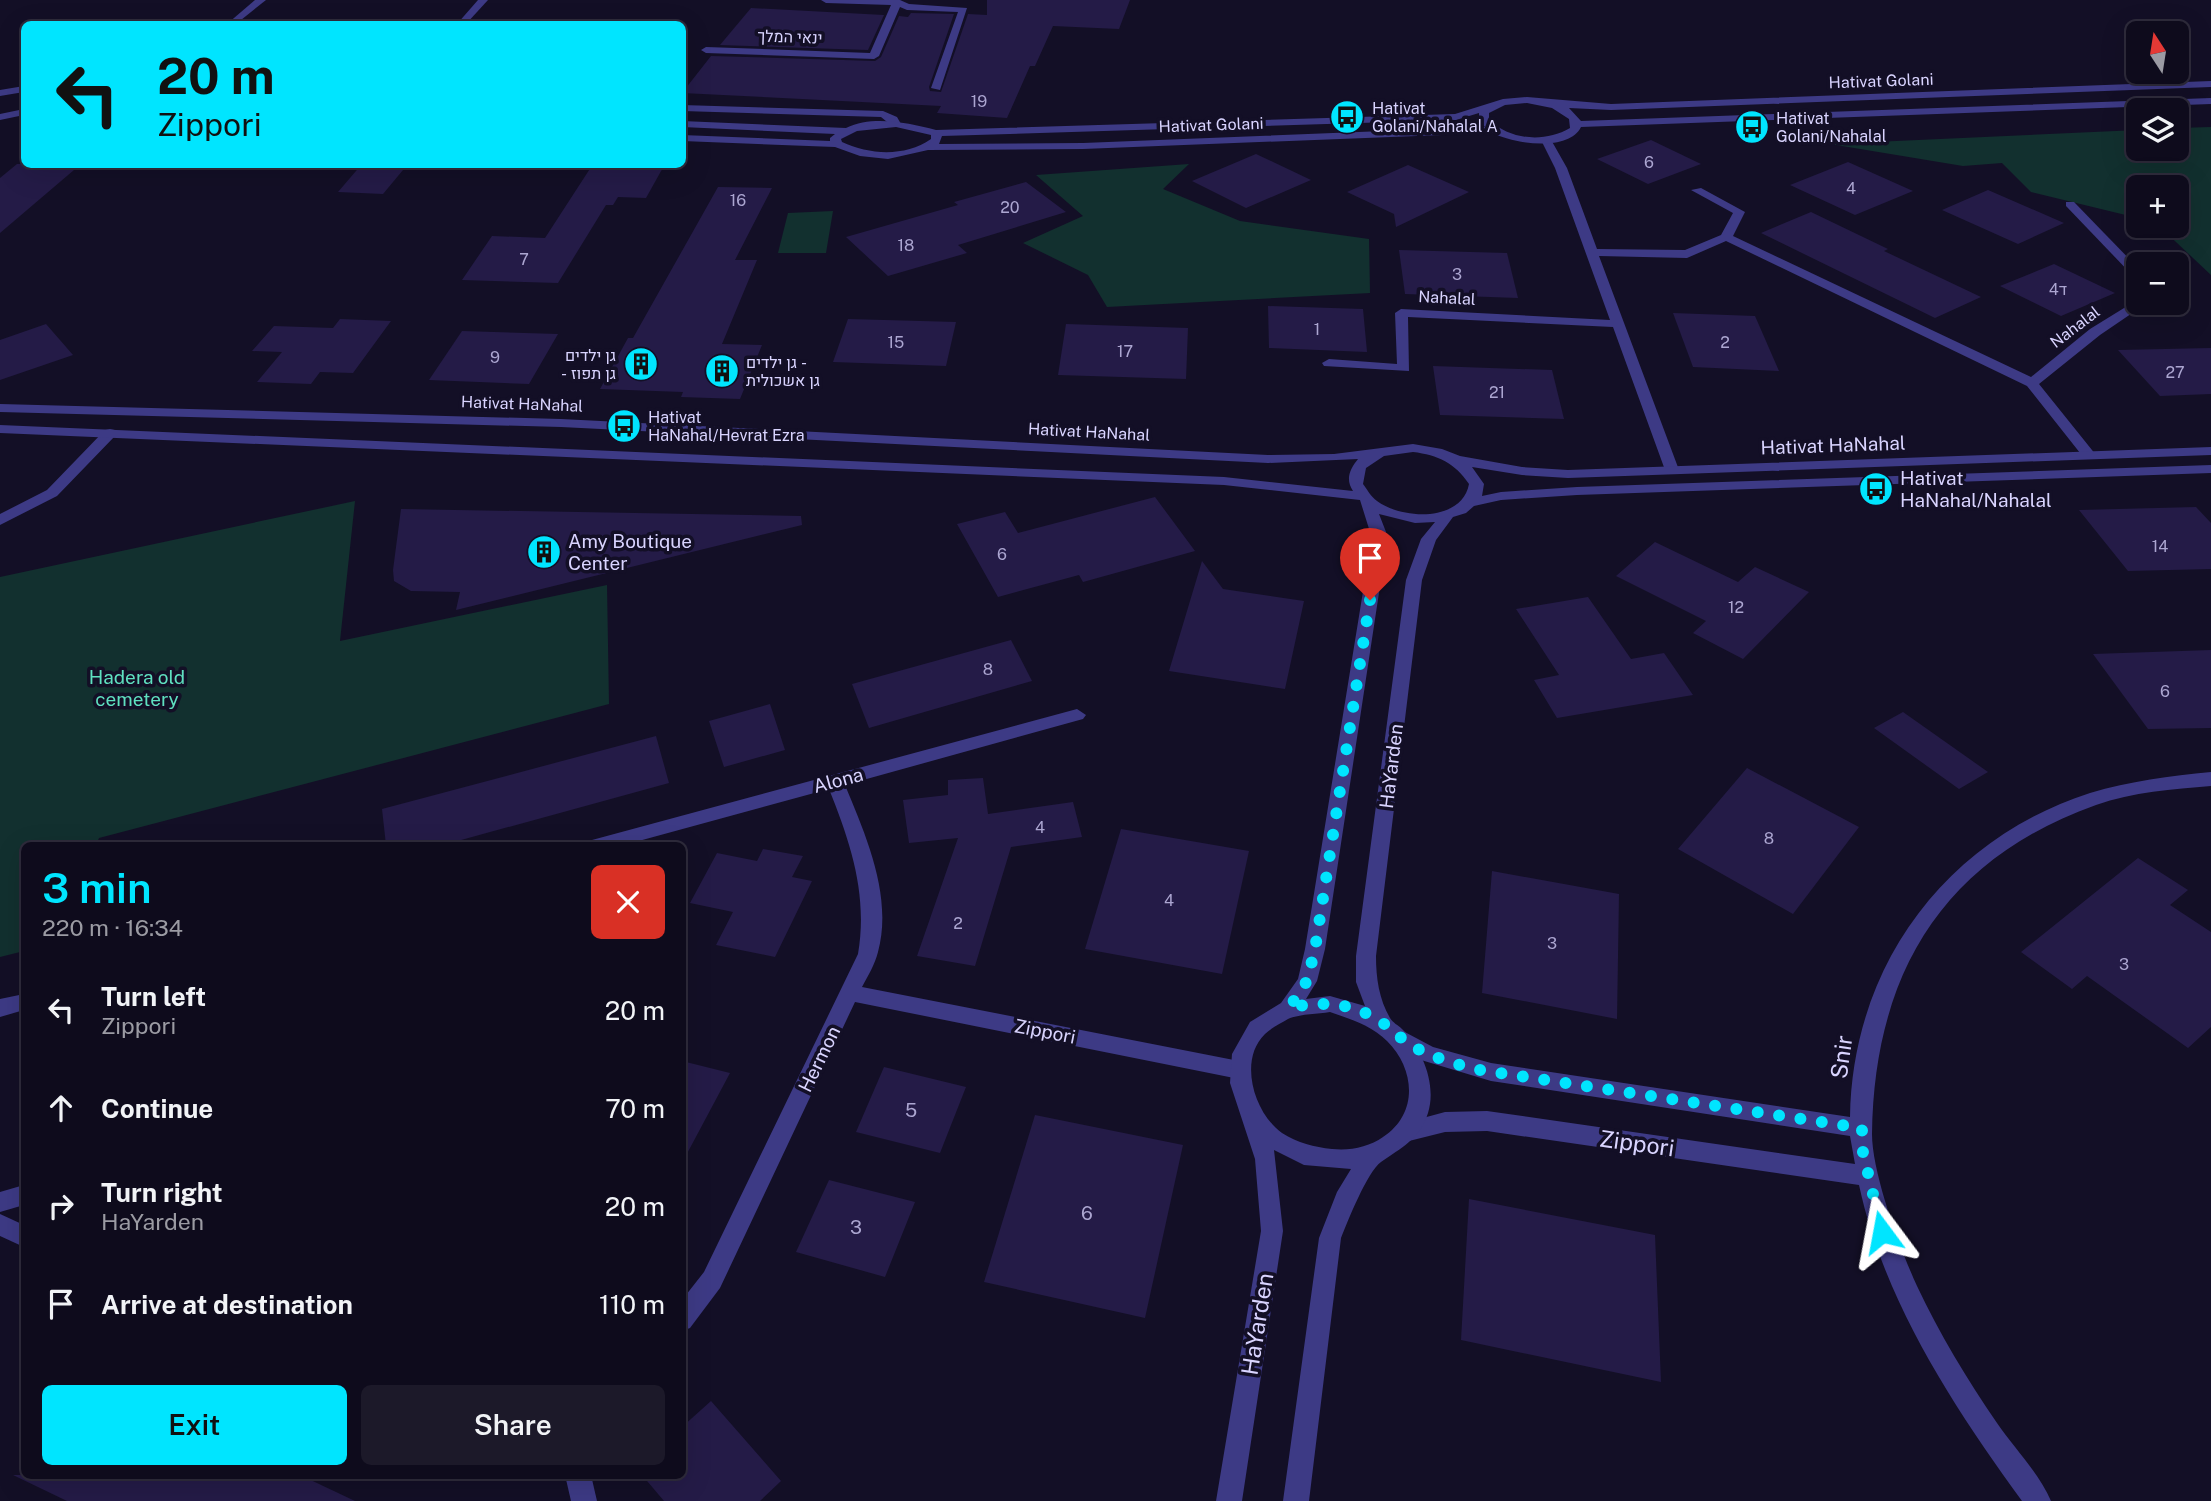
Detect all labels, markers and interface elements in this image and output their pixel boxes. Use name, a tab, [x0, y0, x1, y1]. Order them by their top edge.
north arrow	[2126, 21, 2189, 84]
map controls	[2126, 21, 2189, 315]
street label: ינאי המלך	[757, 26, 823, 48]
text: 20 m	[157, 47, 275, 105]
icon: left	[42, 49, 133, 140]
street label: Hativat Golani	[1828, 70, 1934, 92]
house number: 19	[971, 92, 987, 111]
bus stop icon: Hativat Golani/Nahalal A	[1328, 98, 1366, 136]
button: layers	[2126, 98, 2189, 161]
place label: Hativat Golani/Nahalal A	[1372, 99, 1498, 136]
text: Zippori	[157, 106, 262, 143]
bus stop icon: Hativat Golani/Nahalal	[1733, 108, 1771, 146]
place label: Hativat Golani/Nahalal	[1776, 109, 1887, 146]
street label: Hativat Golani	[1158, 114, 1264, 136]
house number: 6	[1644, 153, 1654, 172]
button: +	[2126, 175, 2189, 238]
house number: 4	[1846, 179, 1856, 198]
house number: 16	[730, 191, 746, 210]
house number: 20	[1000, 198, 1020, 217]
house number: 18	[898, 236, 914, 255]
house number: 7	[519, 250, 529, 269]
button: −	[2126, 252, 2189, 315]
house number: 3	[1452, 265, 1462, 284]
house number: 4ד	[2049, 280, 2067, 299]
street label: Nahalal	[1418, 287, 1476, 309]
street label: Nahalal	[2046, 302, 2104, 352]
house number: 1	[1314, 320, 1320, 339]
house number: 15	[888, 333, 904, 352]
house number: 2	[1720, 333, 1730, 352]
house number: 17	[1117, 342, 1133, 361]
building icon: גן ילדים - גן תפוז	[622, 345, 660, 383]
place label: גן ילדים - גן תפוז	[561, 346, 616, 383]
house number: 9	[490, 348, 500, 367]
building icon: גן ילדים - גן אשכולית	[703, 352, 741, 390]
place label: גן ילדים - גן אשכולית	[746, 353, 820, 390]
house number: 27	[2165, 363, 2185, 382]
house number: 21	[1489, 383, 1505, 402]
street label: Hativat HaNahal	[461, 392, 584, 416]
bus stop icon: Hativat HaNahal/Hevrat Ezra	[605, 407, 643, 445]
place label: Hativat HaNahal/Hevrat Ezra	[648, 408, 805, 445]
street label: Hativat HaNahal	[1027, 419, 1151, 445]
street label: Hativat HaNahal	[1760, 431, 1906, 459]
place label: Hativat HaNahal/Nahalal	[1900, 467, 2052, 511]
bus stop icon: Hativat HaNahal/Nahalal	[1857, 470, 1895, 508]
pin	[1340, 528, 1400, 600]
place label: Amy Boutique Center	[568, 530, 692, 574]
building icon: Amy Boutique Center	[525, 533, 563, 571]
house number: 14	[2152, 537, 2168, 556]
icon: arrive	[1351, 539, 1389, 577]
house number: 6	[997, 545, 1007, 564]
house number: 12	[1728, 598, 1744, 617]
house number: 8	[983, 660, 993, 679]
park label: Hadera old cemetery	[89, 666, 185, 710]
house number: 6	[2160, 682, 2170, 701]
street label: HaYarden	[1375, 722, 1407, 810]
street label: Alona	[811, 763, 865, 797]
house number: 4	[1035, 818, 1045, 837]
house number: 8	[1764, 829, 1774, 848]
text: 3 min	[42, 863, 152, 912]
button: close	[591, 865, 665, 939]
house number: 4	[1164, 891, 1174, 910]
text: 220 m · 16:34	[42, 914, 183, 941]
house number: 2	[953, 914, 963, 933]
house number: 3	[1547, 934, 1557, 953]
house number: 3	[2119, 955, 2129, 974]
text: Turn left	[101, 981, 206, 1012]
icon: left	[42, 991, 80, 1029]
text: 20 m	[605, 995, 665, 1026]
text: Zippori	[101, 1012, 176, 1039]
street label: Zippori	[1012, 1014, 1078, 1048]
street label: Hermon	[794, 1022, 844, 1096]
street label: Snir	[1825, 1034, 1857, 1080]
icon: ahead	[42, 1089, 80, 1127]
text: Continue	[101, 1093, 213, 1124]
text: 70 m	[605, 1093, 665, 1124]
house number: 5	[905, 1099, 917, 1121]
street label: Zippori	[1598, 1124, 1676, 1162]
text: Turn right	[101, 1177, 223, 1208]
icon: right	[42, 1187, 80, 1225]
text: 20 m	[605, 1191, 665, 1222]
position arrow	[1845, 1195, 1919, 1269]
house number: 6	[1081, 1202, 1093, 1224]
text: HaYarden	[101, 1208, 204, 1235]
house number: 3	[850, 1216, 862, 1238]
street label: HaYarden	[1236, 1271, 1278, 1377]
icon: arrive	[42, 1285, 80, 1323]
text: Arrive at destination	[101, 1289, 353, 1320]
text: 110 m	[599, 1289, 665, 1320]
button: Exit	[42, 1385, 347, 1465]
button: Share	[361, 1385, 665, 1465]

